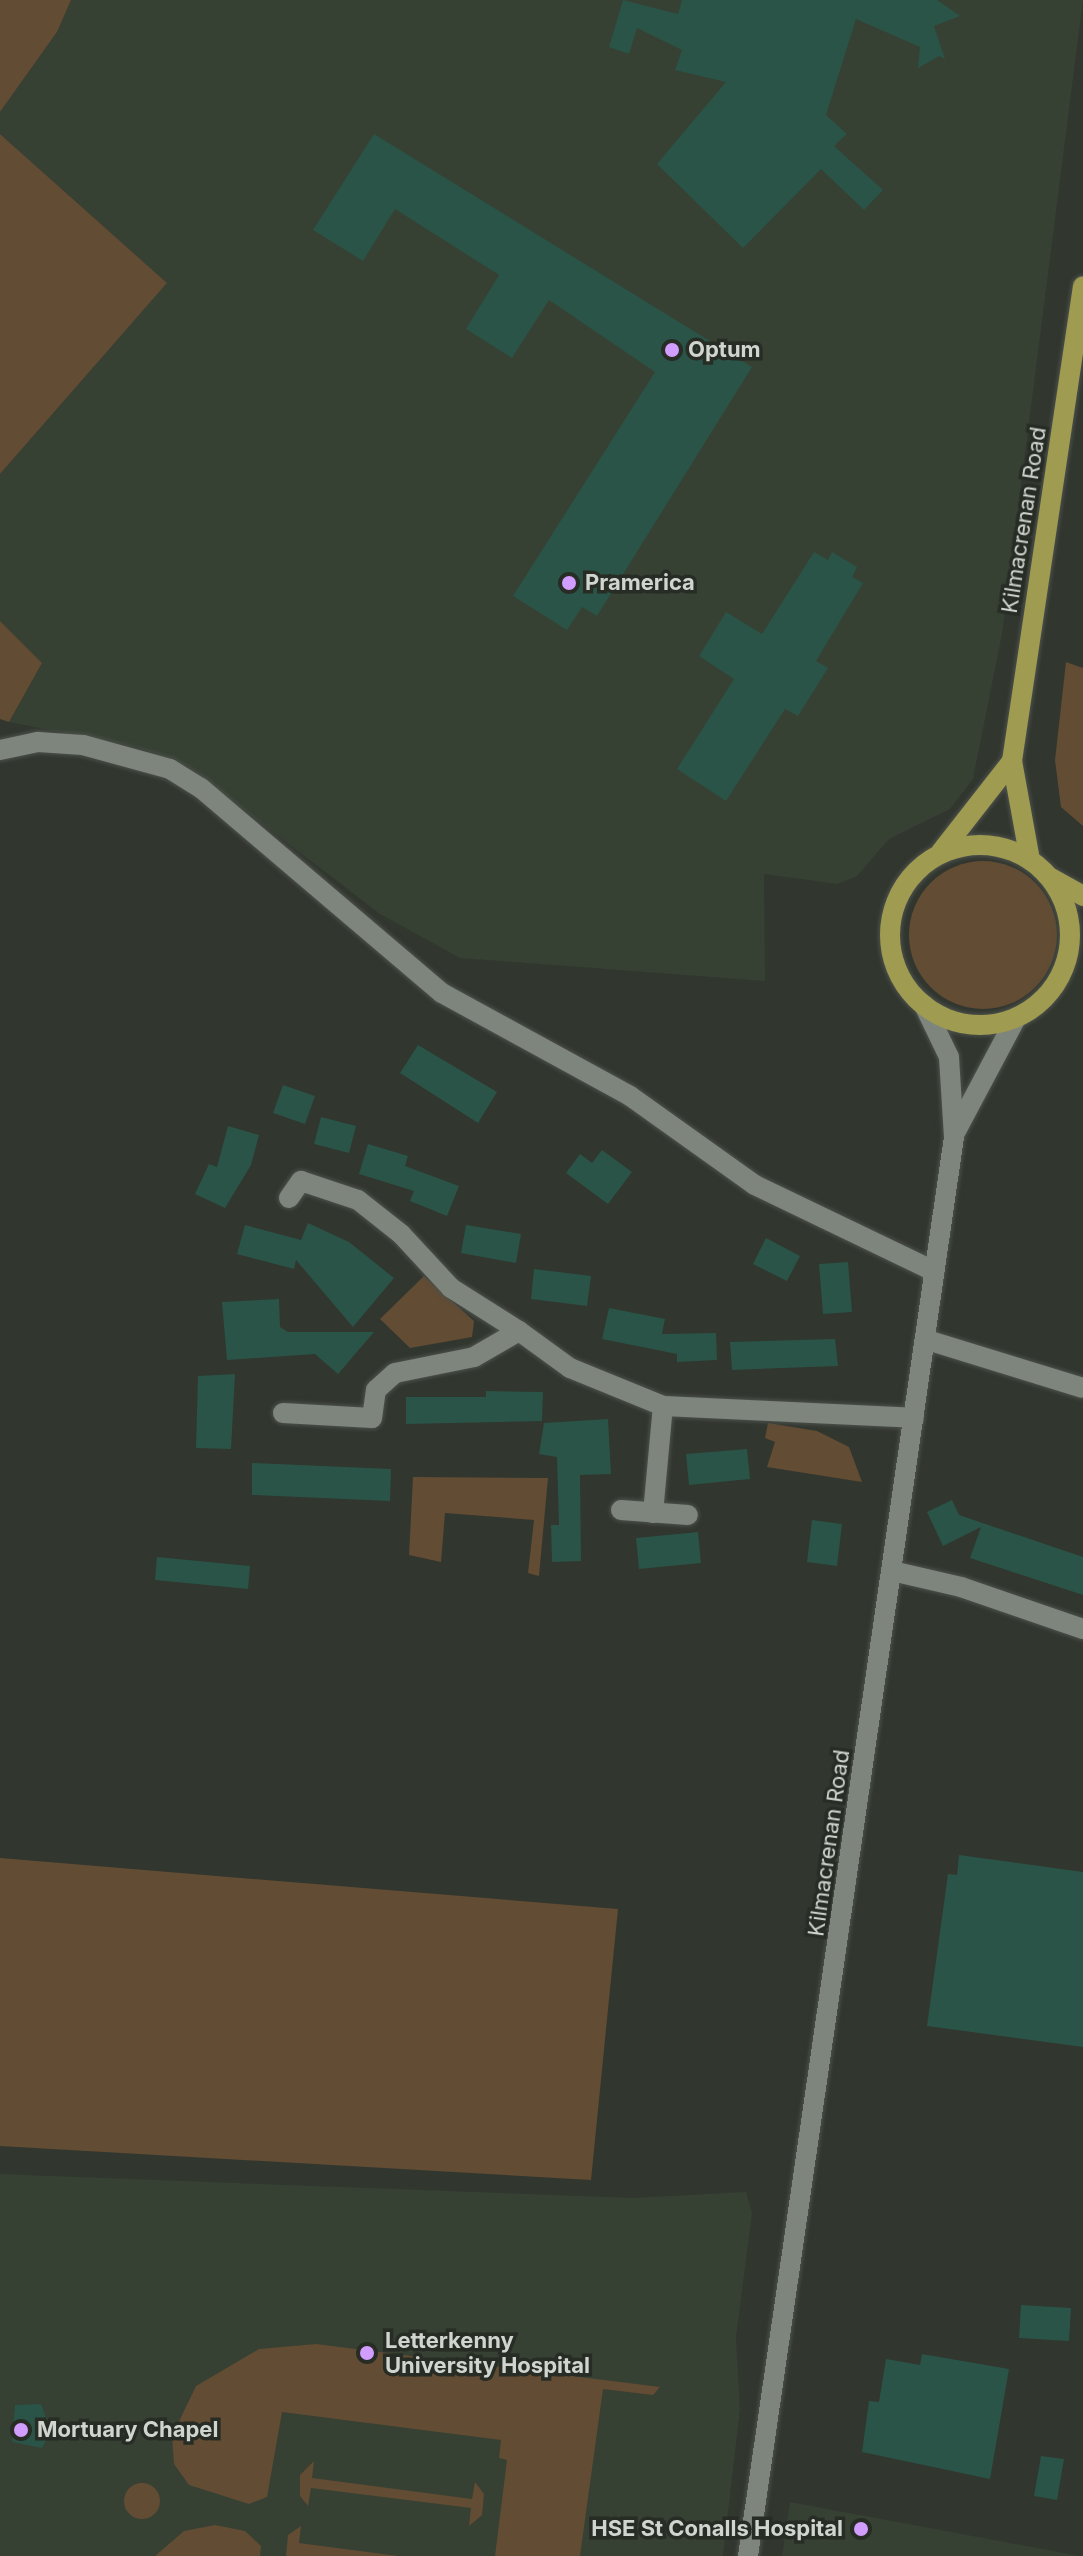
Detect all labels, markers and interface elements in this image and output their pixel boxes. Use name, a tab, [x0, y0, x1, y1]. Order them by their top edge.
place label: Optum	[688, 337, 761, 363]
marker: Optum	[663, 341, 681, 359]
street label: Kilmacrenan Road	[996, 425, 1052, 615]
place label: Pramerica	[585, 570, 695, 596]
marker: Pramerica	[560, 574, 578, 592]
street label: Kilmacrenan Road	[803, 1748, 855, 1938]
place label: Letterkenny University Hospital	[385, 2327, 590, 2378]
marker: Letterkenny University Hospital	[356, 2342, 378, 2364]
place label: Mortuary Chapel	[37, 2417, 218, 2443]
marker: Mortuary Chapel	[12, 2421, 30, 2439]
place label: HSE St Conalls Hospital	[591, 2516, 843, 2542]
marker: HSE St Conalls Hospital	[850, 2518, 872, 2540]

